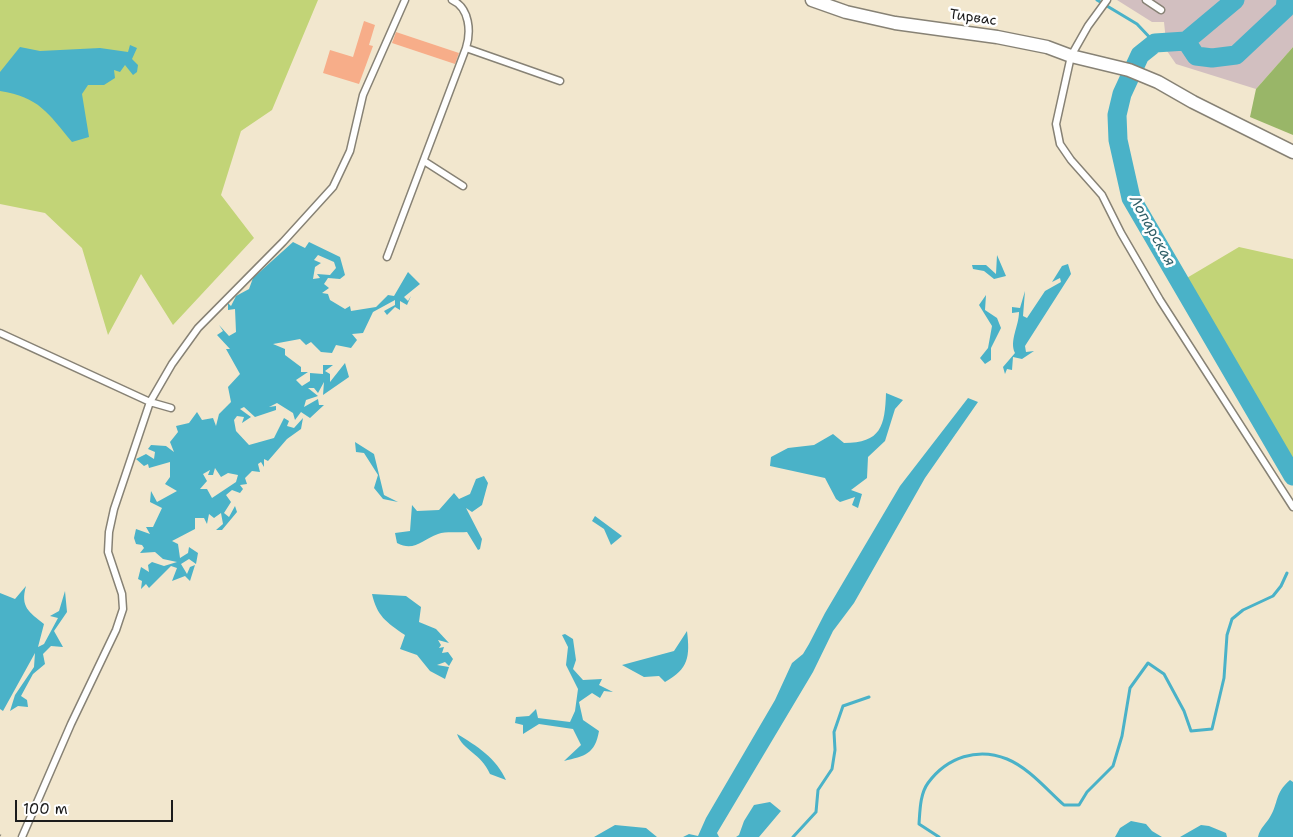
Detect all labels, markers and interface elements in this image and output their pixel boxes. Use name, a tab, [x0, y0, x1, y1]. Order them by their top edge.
street label: Тирвас	[948, 6, 998, 30]
water label: Лопарская	[1125, 192, 1179, 270]
scale bar	[18, 790, 175, 822]
text: 100 m	[23, 799, 68, 819]

